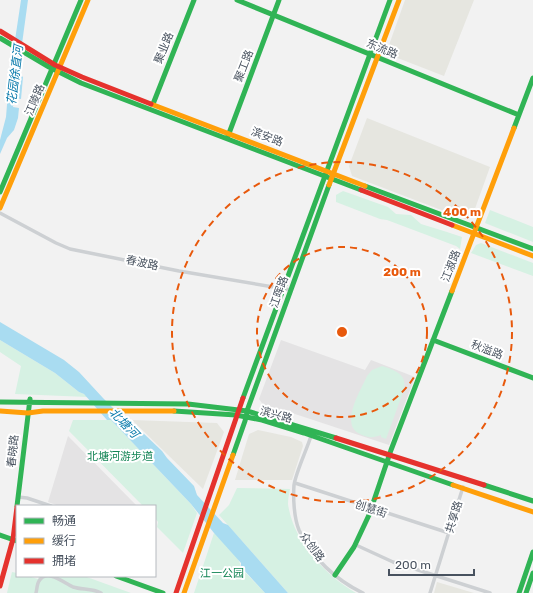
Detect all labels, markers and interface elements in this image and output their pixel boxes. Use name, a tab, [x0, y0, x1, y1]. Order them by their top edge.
street label: 聚业路	[152, 30, 176, 66]
street label: 东流路	[364, 37, 400, 61]
water label: 花园徐直河	[4, 42, 26, 106]
street label: 聚工路	[232, 48, 256, 84]
street label: 江陵路	[23, 82, 47, 118]
street label: 滨安路	[249, 125, 285, 149]
text: 400 m	[443, 205, 481, 219]
street label: 江淑路	[439, 248, 463, 284]
street label: 春波路	[125, 253, 159, 273]
text: 200 m	[383, 265, 421, 279]
street label: 江晖路	[267, 274, 291, 310]
centre of rings	[335, 325, 349, 339]
street label: 秋溢路	[469, 338, 505, 362]
street label: 滨兴路	[258, 404, 294, 426]
water label: 北塘河	[106, 405, 143, 442]
street label: 春晓路	[5, 434, 21, 468]
park label: 北塘河游步道	[87, 450, 153, 463]
street label: 创慧街	[353, 498, 389, 520]
street label: 共享路	[443, 499, 465, 535]
legend	[16, 505, 156, 577]
text: 畅通	[52, 514, 76, 528]
street label: 众创路	[297, 530, 327, 564]
text: 缓行	[52, 534, 76, 548]
scale bar	[389, 551, 474, 577]
text: 拥堵	[52, 554, 76, 568]
text: 200 m	[395, 558, 431, 572]
park label: 江一公园	[200, 567, 244, 580]

